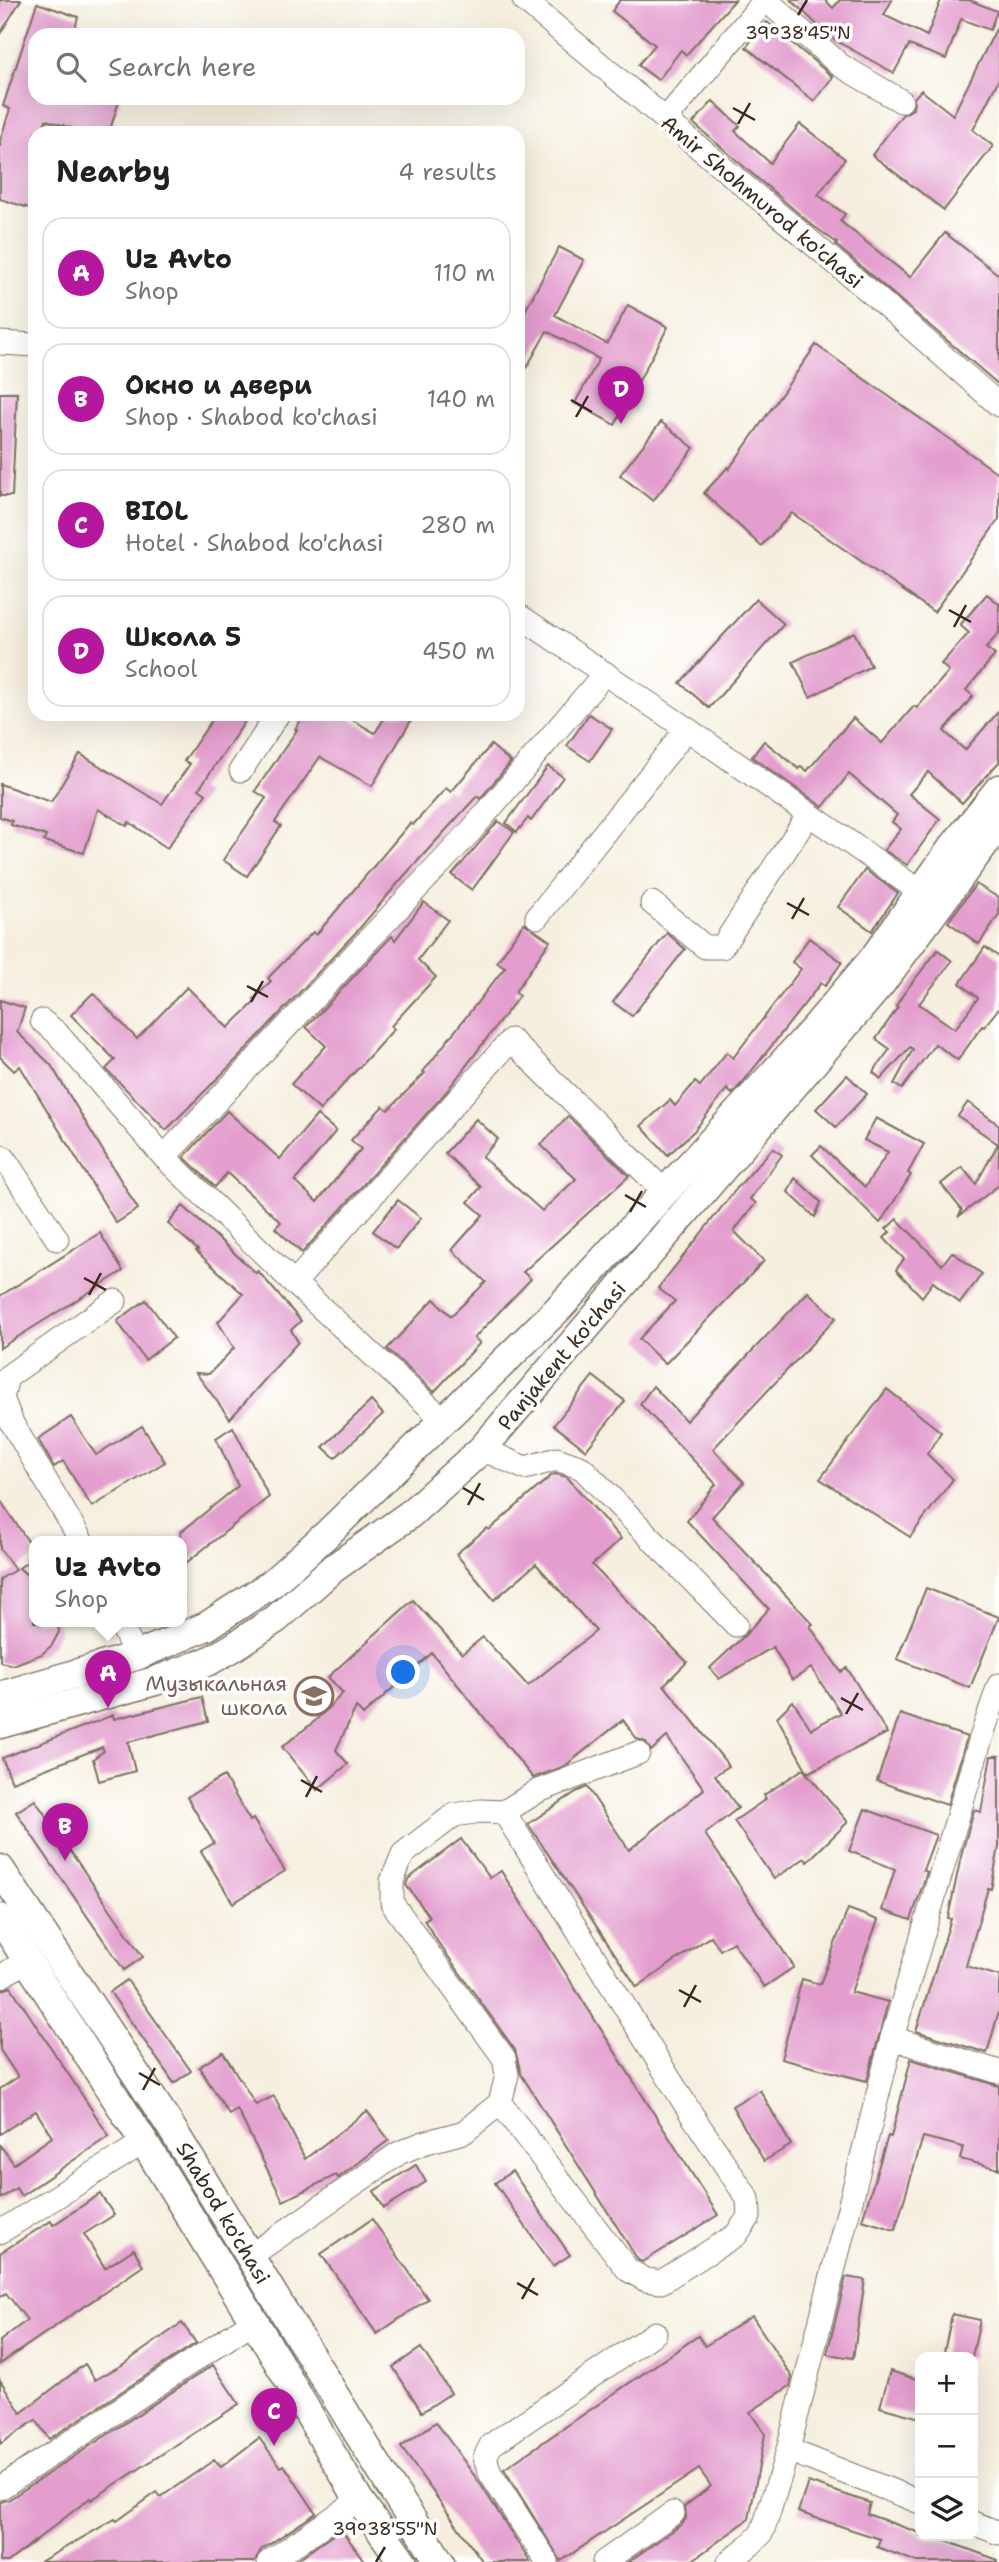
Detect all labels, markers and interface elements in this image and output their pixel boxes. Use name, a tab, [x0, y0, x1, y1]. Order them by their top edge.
text: 39°38'45"N	[745, 21, 851, 45]
search box	[28, 28, 525, 105]
icon: search	[52, 48, 90, 86]
text: Search here	[108, 49, 257, 84]
street label: Amir Shohmurod ko'chasi	[655, 109, 869, 295]
text: Nearby	[56, 151, 171, 192]
text: 4 results	[398, 157, 497, 187]
text: Uz Avto	[125, 241, 232, 276]
text: A	[72, 258, 90, 288]
text: 110 m	[433, 258, 495, 288]
text: Shop	[125, 276, 179, 306]
pin: D	[598, 366, 644, 424]
text: Окно и двери	[125, 367, 312, 402]
text: B	[74, 384, 88, 414]
text: 140 m	[427, 384, 495, 414]
text: Shop · Shabod ko'chasi	[125, 402, 378, 432]
text: BIOL	[125, 493, 188, 528]
text: C	[74, 510, 88, 540]
text: 280 m	[420, 510, 495, 540]
text: Hotel · Shabod ko'chasi	[125, 528, 384, 558]
text: Школа 5	[125, 619, 241, 654]
text: D	[73, 636, 89, 666]
text: 450 m	[422, 636, 495, 666]
text: School	[125, 654, 197, 684]
street label: Panjakent ko'chasi	[492, 1276, 632, 1436]
popup	[29, 1536, 187, 1627]
text: Uz Avto	[54, 1549, 162, 1584]
text: Shop	[54, 1584, 108, 1614]
pin: A	[85, 1650, 131, 1708]
your location	[386, 1655, 420, 1689]
place label: Музыкальная школа	[146, 1670, 287, 1722]
school or university icon: Музыкальная школа	[293, 1675, 335, 1717]
pin: B	[42, 1803, 88, 1861]
street label: Shabod ko'chasi	[169, 2137, 277, 2289]
map controls	[915, 2352, 978, 2541]
button: +	[915, 2352, 978, 2415]
pin: C	[251, 2388, 297, 2446]
button: −	[915, 2415, 978, 2478]
button: layers	[915, 2478, 978, 2541]
text: 39°38'55"N	[333, 2517, 437, 2541]

